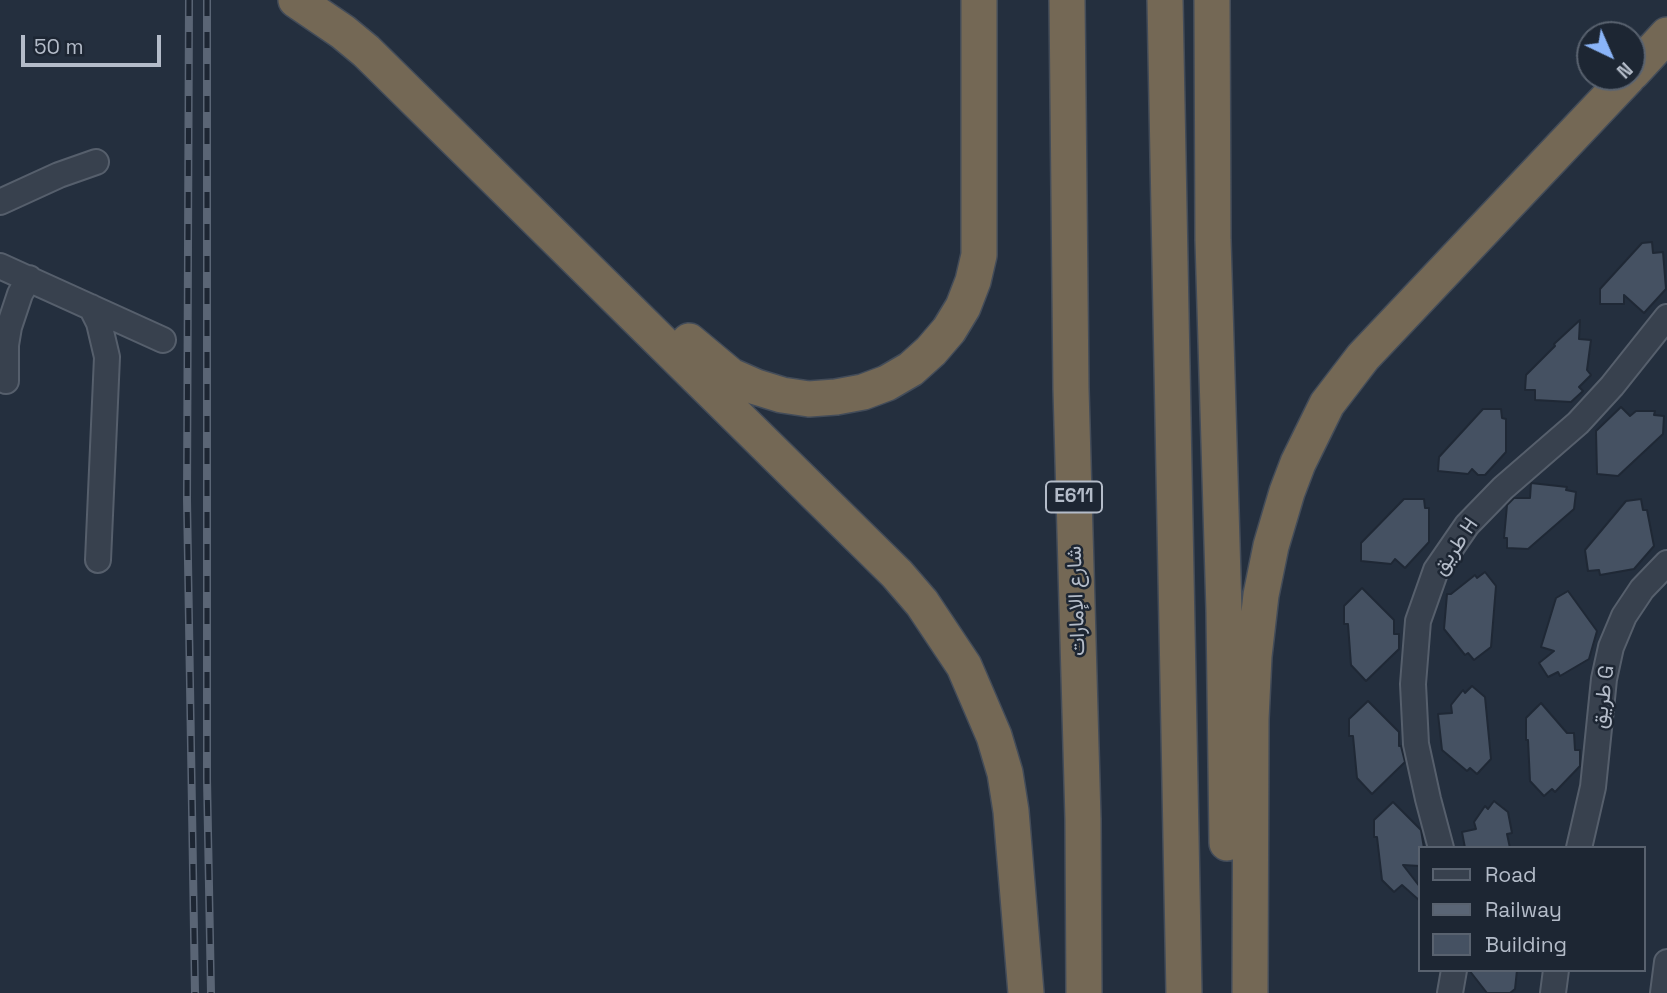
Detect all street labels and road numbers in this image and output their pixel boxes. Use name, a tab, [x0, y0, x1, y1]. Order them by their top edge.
road number: E611	[1046, 482, 1102, 512]
street label: طريق H	[1428, 514, 1484, 580]
street label: شارع الإمارات	[1062, 546, 1092, 656]
street label: طريق G	[1588, 664, 1620, 730]

